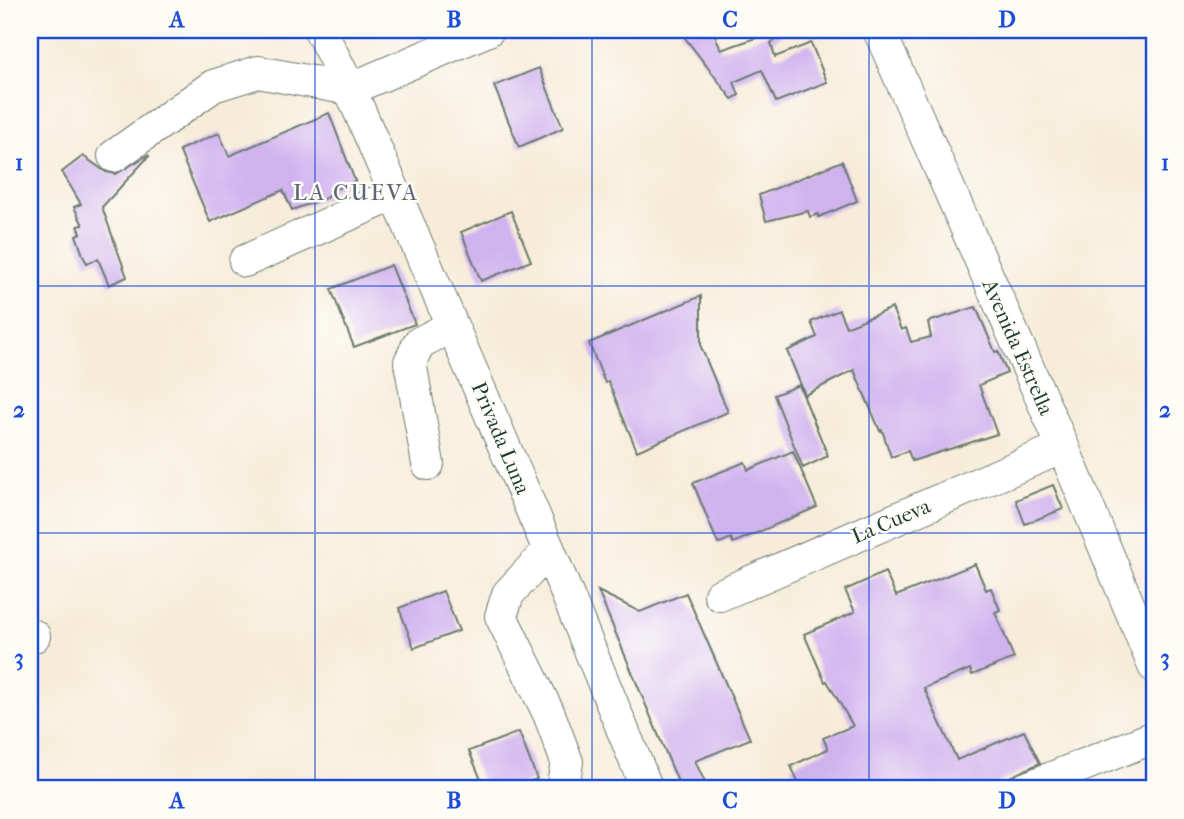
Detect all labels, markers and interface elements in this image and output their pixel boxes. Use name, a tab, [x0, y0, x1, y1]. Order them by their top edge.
text: A	[168, 6, 186, 33]
text: B	[447, 6, 462, 33]
text: C	[722, 6, 738, 33]
text: D	[998, 6, 1016, 33]
text: 1	[15, 149, 23, 176]
text: 1	[1161, 149, 1169, 176]
district label: LA CUEVA	[293, 179, 419, 206]
street label: Avenida Estrella	[977, 274, 1059, 419]
street label: Privada Luna	[467, 378, 536, 498]
text: 2	[13, 396, 25, 423]
text: 2	[1159, 396, 1171, 423]
street label: La Cueva	[848, 494, 934, 548]
text: 3	[14, 644, 24, 671]
text: 3	[1160, 644, 1170, 671]
text: A	[168, 787, 186, 814]
text: B	[447, 787, 462, 814]
text: C	[722, 787, 738, 814]
text: D	[998, 787, 1016, 814]

